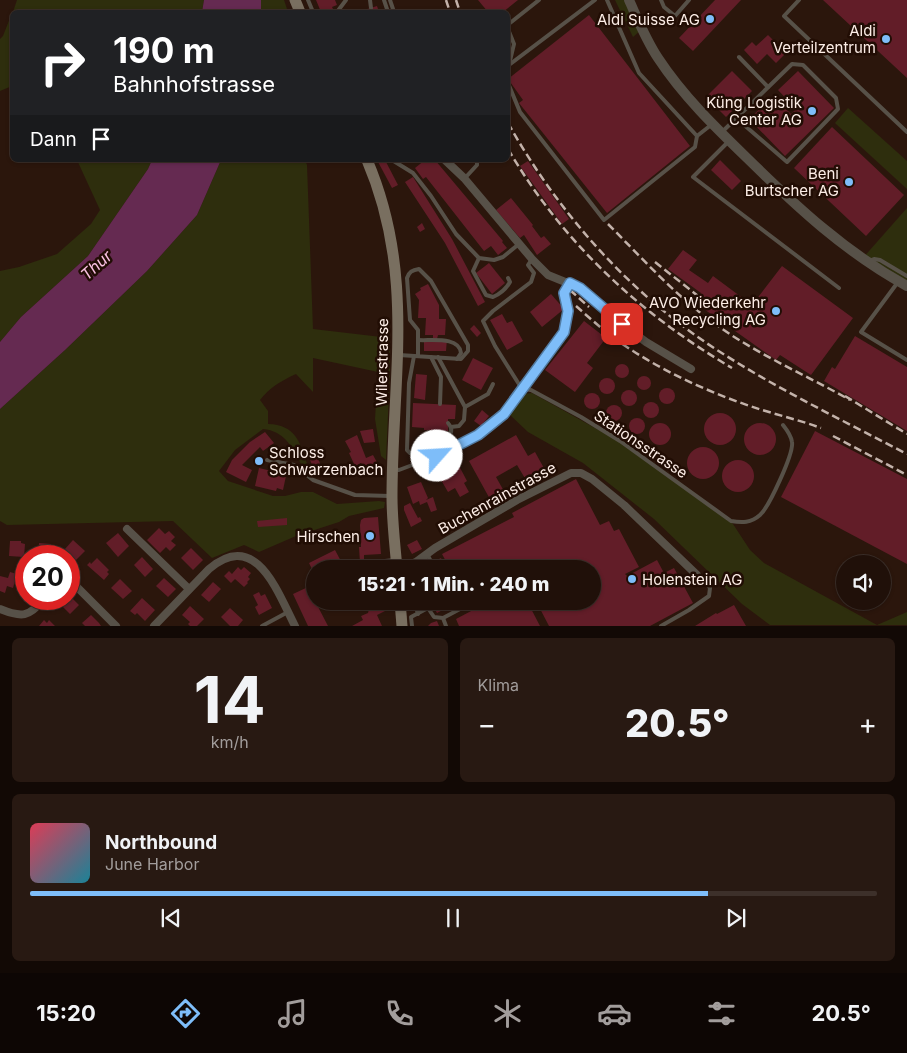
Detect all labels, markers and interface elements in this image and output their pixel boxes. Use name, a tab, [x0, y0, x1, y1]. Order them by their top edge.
place label: Aldi Suisse AG	[597, 10, 700, 29]
marker: Aldi Suisse AG	[704, 13, 716, 25]
place label: Aldi Verteilzentrum	[773, 21, 876, 57]
text: 190 m	[113, 29, 215, 71]
icon: right	[30, 30, 95, 95]
marker: Aldi Verteilzentrum	[880, 33, 892, 45]
text: Bahnhofstrasse	[113, 71, 275, 97]
place label: Küng Logistik Center AG	[706, 93, 803, 129]
marker: Küng Logistik Center AG	[806, 105, 818, 117]
icon: arrive	[87, 125, 115, 153]
text: Dann	[30, 128, 77, 151]
place label: Beni Burtscher AG	[745, 164, 839, 200]
marker: Beni Burtscher AG	[843, 176, 855, 188]
water label: Thur	[76, 245, 117, 284]
place label: AVO Wiederkehr Recycling AG	[649, 293, 766, 329]
pin	[601, 303, 643, 345]
marker: AVO Wiederkehr Recycling AG	[770, 305, 782, 317]
icon: arrive	[608, 310, 636, 338]
street label: Wilerstrasse	[372, 318, 392, 406]
street label: Stationsstrasse	[591, 406, 691, 482]
position arrow	[410, 429, 462, 481]
place label: Schloss Schwarzenbach	[269, 443, 383, 479]
marker: Schloss Schwarzenbach	[253, 455, 265, 467]
street label: Buchenrainstrasse	[435, 458, 559, 538]
place label: Hirschen	[297, 527, 360, 546]
marker: Hirschen	[364, 530, 376, 542]
speed limit sign: 20	[15, 545, 80, 610]
map controls	[836, 555, 891, 610]
button: sound	[836, 555, 891, 610]
place label: Holenstein AG	[642, 570, 743, 589]
text: 15:21 · 1 Min. · 240 m	[358, 573, 549, 596]
marker: Holenstein AG	[626, 573, 638, 585]
text: 14	[194, 660, 266, 739]
text: Klima	[478, 675, 519, 695]
text: 20.5°	[625, 700, 730, 746]
text: −	[478, 707, 496, 741]
text: +	[858, 707, 877, 741]
text: km/h	[211, 732, 249, 752]
text: Northbound	[105, 831, 217, 854]
text: June Harbor	[105, 854, 199, 874]
icon: previous	[157, 904, 185, 932]
icon: pause	[439, 904, 467, 932]
icon: next	[722, 904, 750, 932]
icon: directions	[168, 996, 203, 1031]
icon: music	[275, 996, 310, 1031]
icon: phone	[382, 996, 417, 1031]
icon: climate	[490, 996, 525, 1031]
icon: car	[597, 996, 632, 1031]
icon: filters	[704, 996, 739, 1031]
text: 15:20	[36, 1000, 96, 1026]
text: 20.5°	[811, 1000, 871, 1026]

